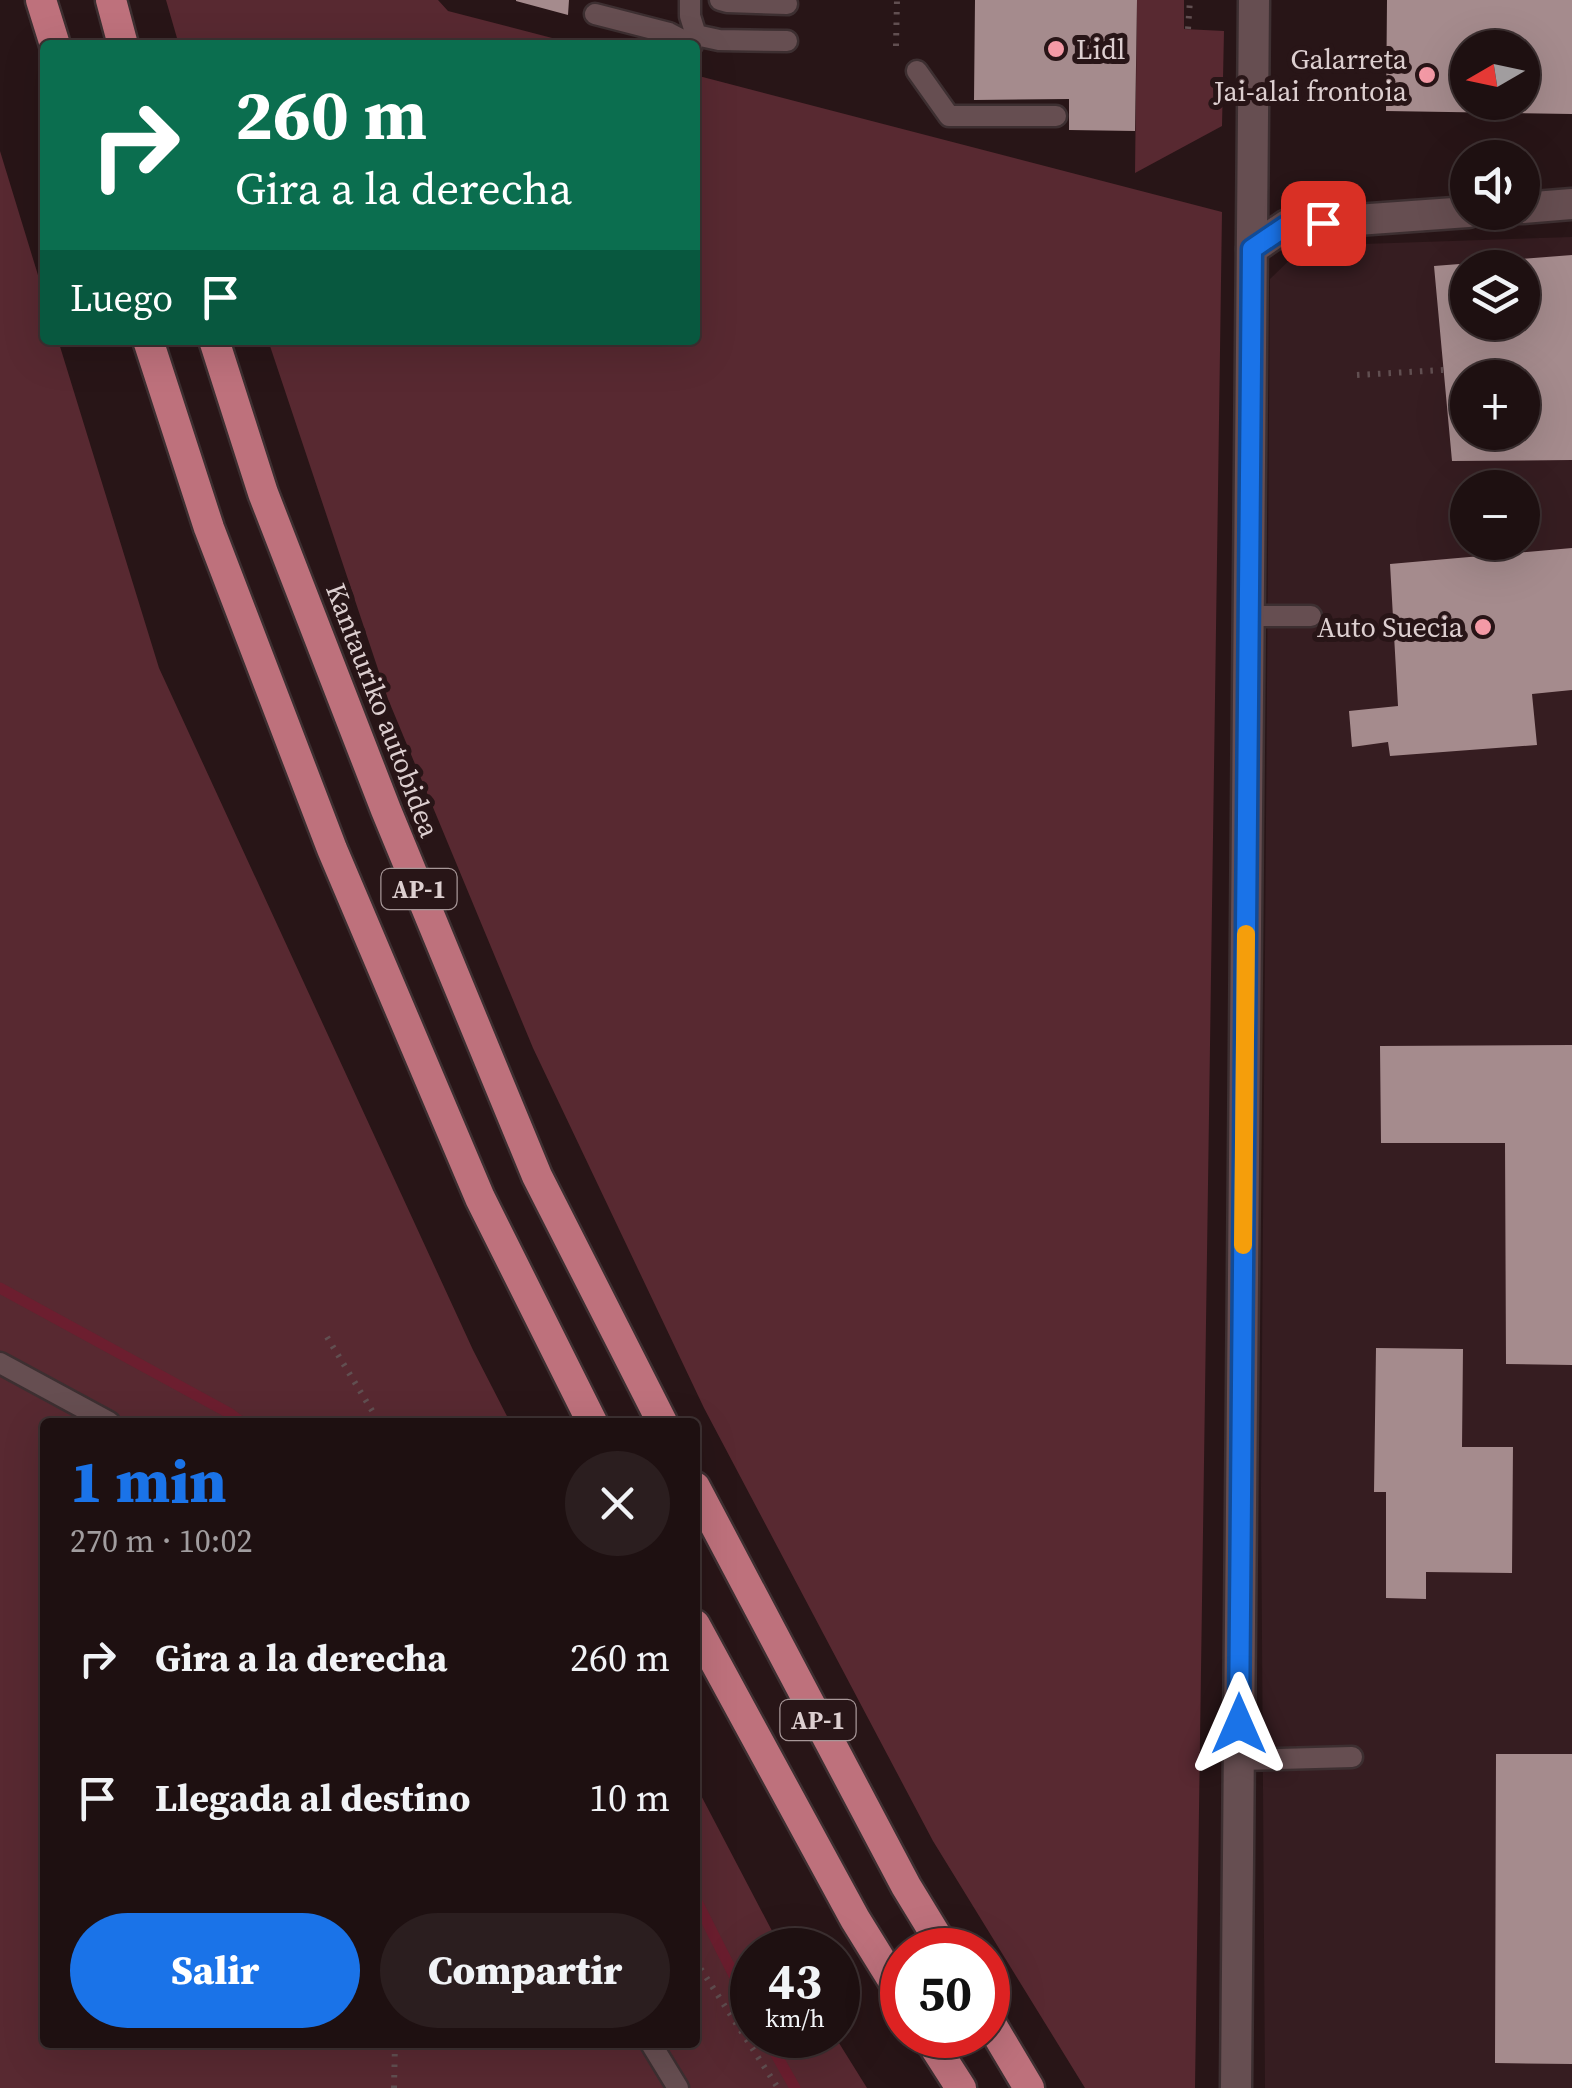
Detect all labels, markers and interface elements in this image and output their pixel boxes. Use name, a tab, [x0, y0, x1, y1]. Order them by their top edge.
place label: Lidl	[1076, 30, 1125, 68]
north arrow	[1450, 30, 1540, 120]
map controls	[1450, 30, 1540, 560]
marker: Lidl	[1045, 38, 1067, 60]
place label: Galarreta Jai-alai frontoia	[1213, 40, 1408, 110]
marker: Galarreta Jai-alai frontoia	[1416, 64, 1438, 86]
text: 260 m	[235, 66, 427, 162]
icon: right	[70, 80, 200, 210]
button: sound	[1450, 140, 1540, 230]
text: Gira a la derecha	[235, 157, 572, 219]
pin	[1281, 181, 1366, 266]
icon: arrive	[1296, 196, 1351, 251]
button: layers	[1450, 250, 1540, 340]
icon: arrive	[193, 270, 248, 325]
text: Luego	[70, 272, 173, 324]
button: +	[1450, 360, 1540, 450]
button: −	[1450, 470, 1540, 560]
street label: Kantauriko autobidea	[317, 578, 449, 843]
place label: Auto Suecia	[1317, 608, 1464, 646]
marker: Auto Suecia	[1472, 616, 1494, 638]
road number: AP-1	[382, 869, 456, 909]
text: 1 min	[70, 1440, 226, 1522]
button: close	[565, 1451, 670, 1556]
text: 270 m · 10:02	[70, 1519, 252, 1563]
icon: right	[70, 1631, 125, 1686]
text: Gira a la derecha	[155, 1632, 447, 1684]
text: 260 m	[570, 1632, 670, 1684]
position arrow	[1187, 1672, 1291, 1776]
road number: AP-1	[780, 1700, 856, 1740]
icon: arrive	[70, 1771, 125, 1826]
text: Llegada al destino	[155, 1772, 471, 1824]
text: 10 m	[589, 1772, 670, 1824]
button: Salir	[70, 1913, 360, 2028]
button: Compartir	[380, 1913, 670, 2028]
speed limit sign: 50	[880, 1928, 1010, 2058]
text: 43	[768, 1946, 822, 2015]
text: km/h	[765, 2001, 825, 2035]

